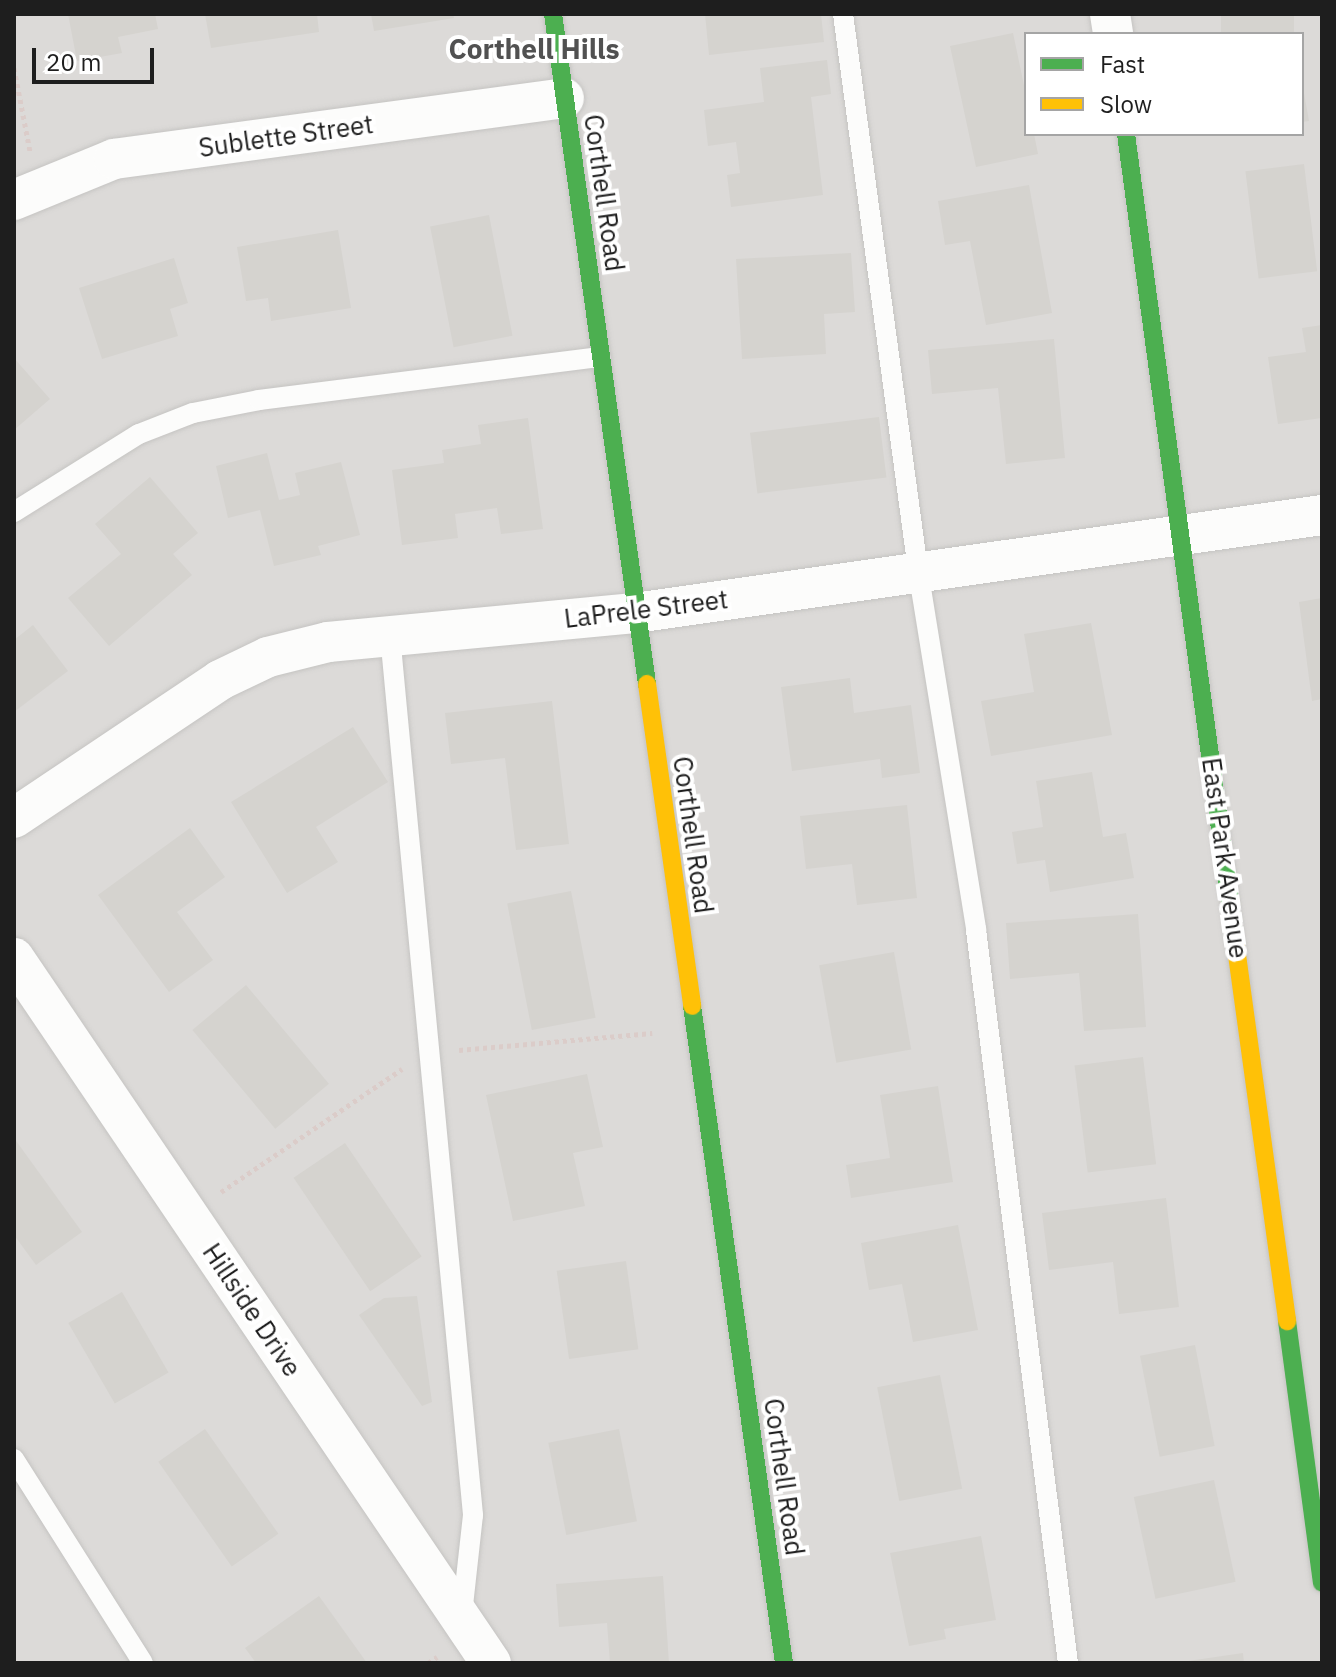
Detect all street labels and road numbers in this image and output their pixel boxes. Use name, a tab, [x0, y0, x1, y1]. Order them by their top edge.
street label: Sublette Street	[197, 108, 375, 164]
street label: Corthell Road	[578, 112, 630, 274]
street label: LaPrele Street	[562, 583, 730, 635]
street label: Corthell Road	[667, 754, 719, 916]
street label: East Park Avenue	[1195, 756, 1255, 960]
street label: Hillside Drive	[196, 1237, 308, 1383]
street label: Corthell Road	[758, 1396, 810, 1558]

